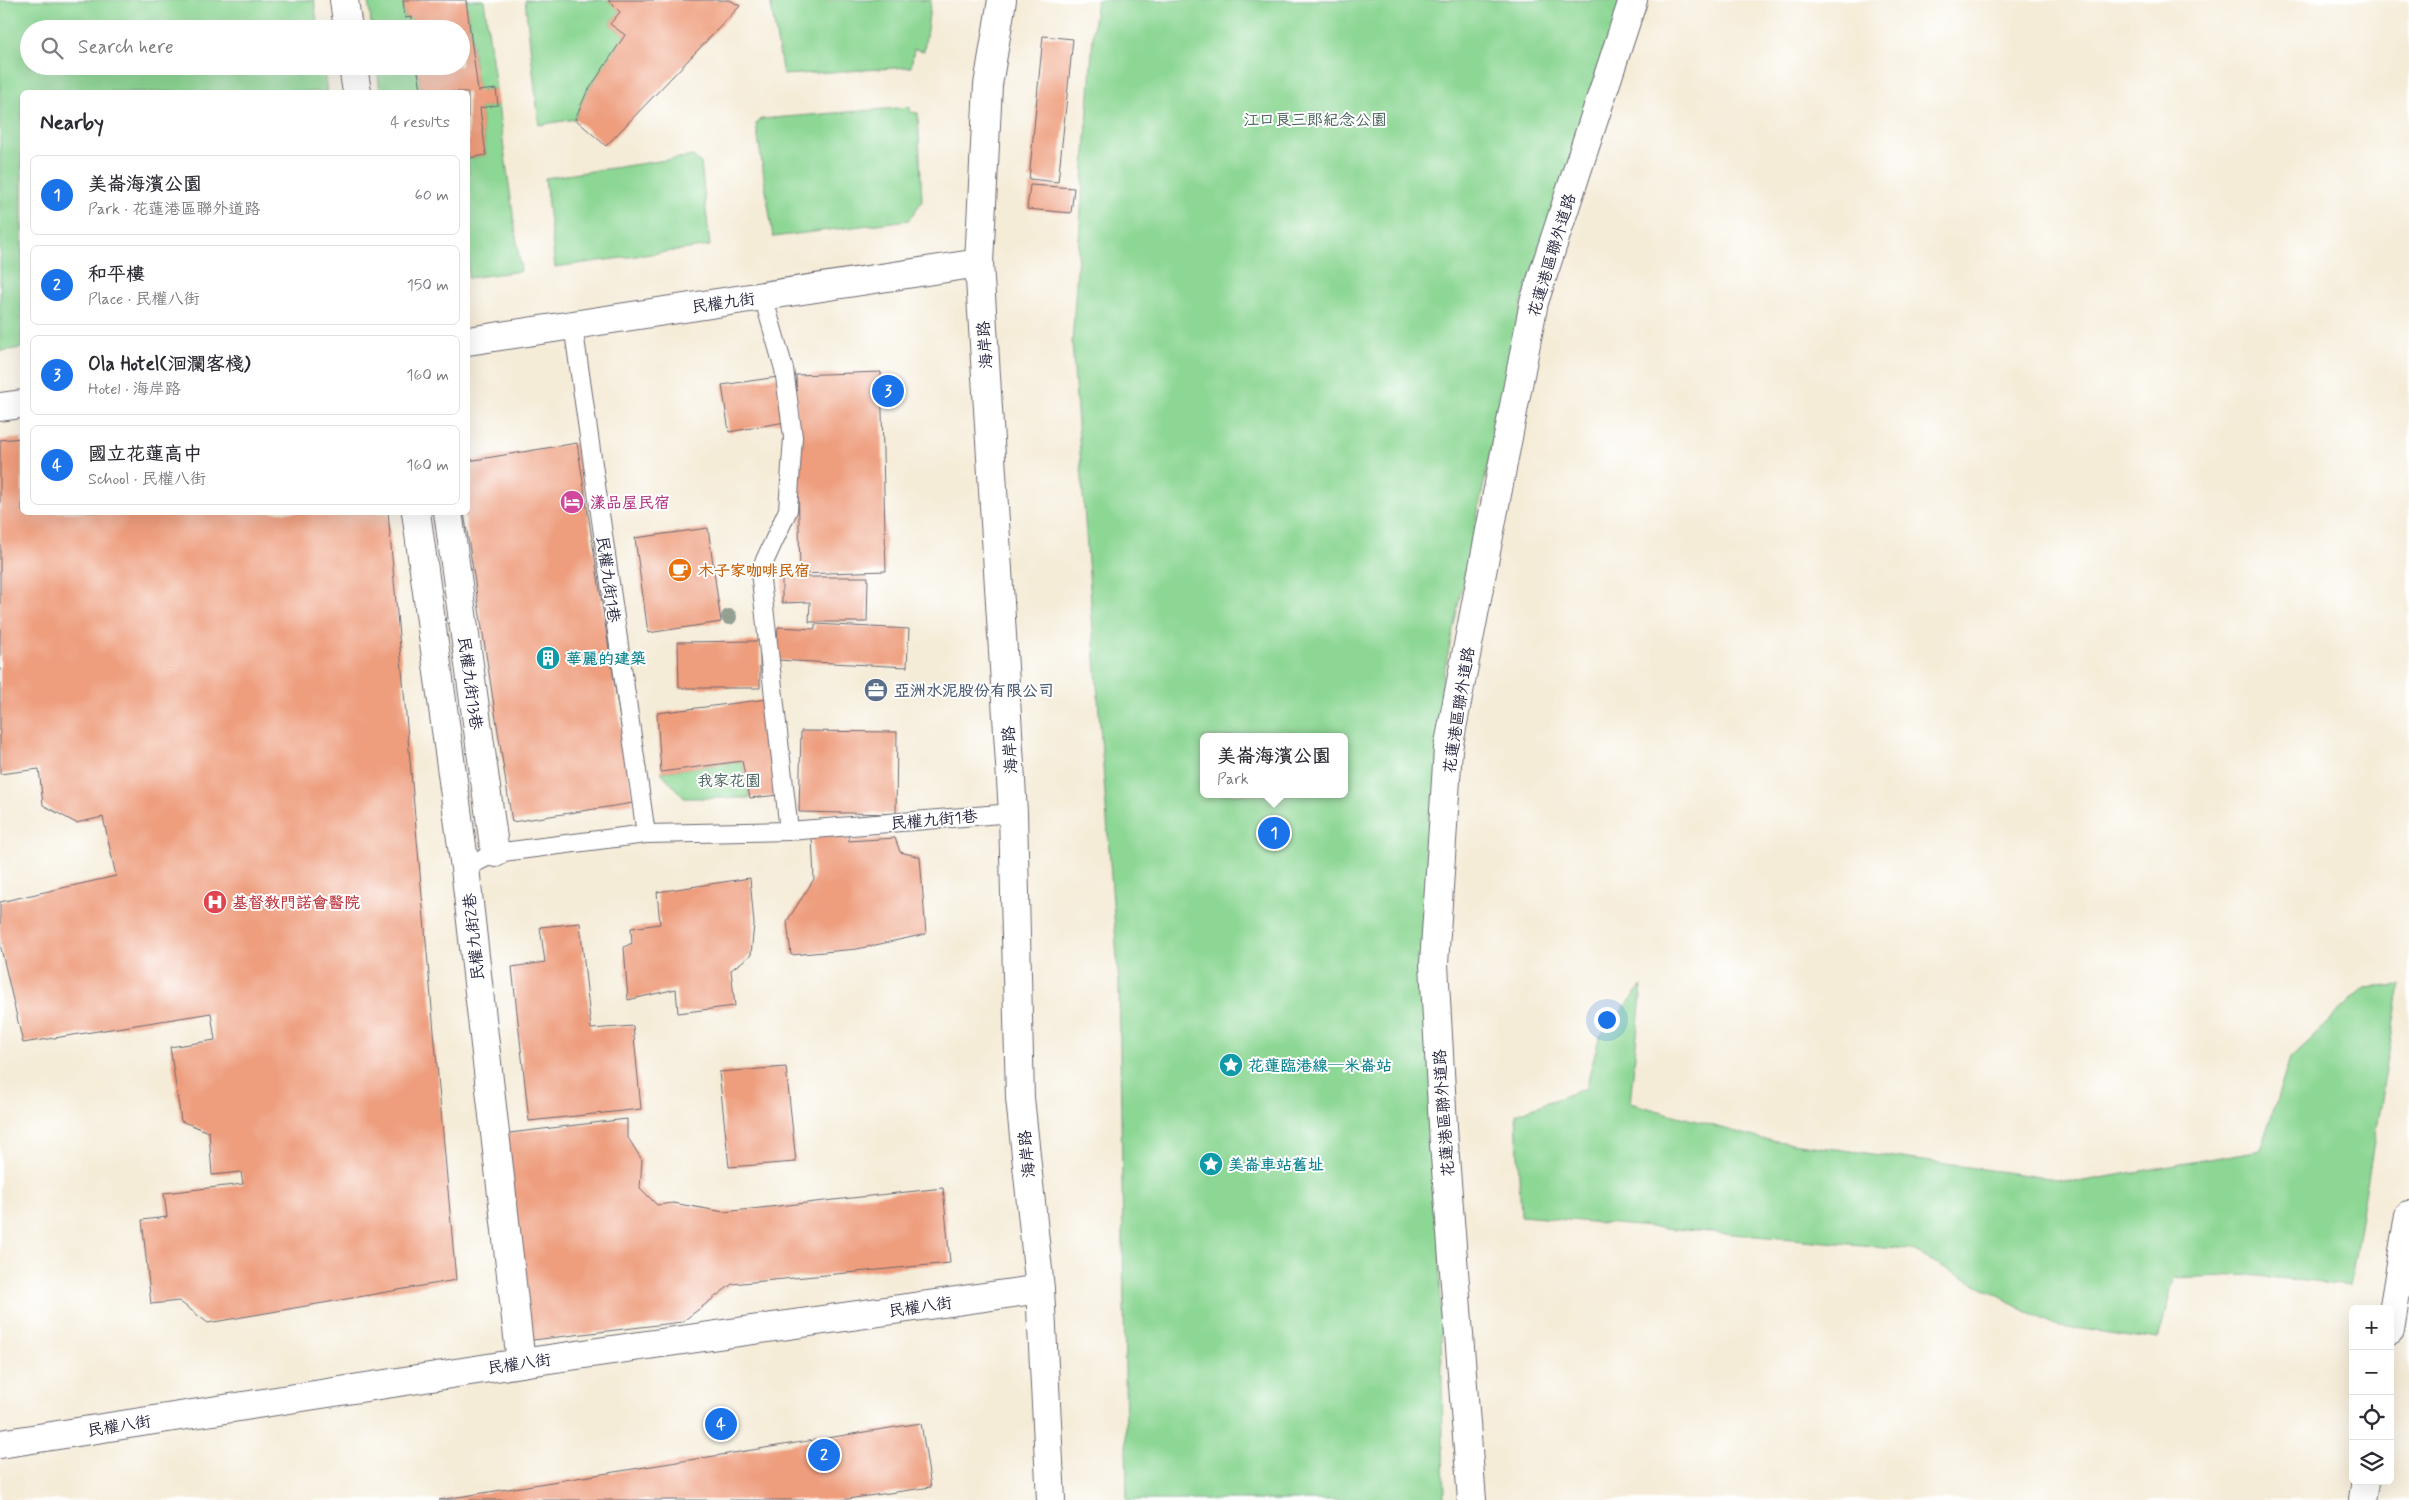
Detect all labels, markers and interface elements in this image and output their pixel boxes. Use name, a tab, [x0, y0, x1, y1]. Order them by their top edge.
search box	[20, 20, 470, 75]
icon: search	[38, 34, 66, 62]
text: Search here	[78, 35, 174, 60]
text: Nearby	[40, 109, 104, 137]
park label: 江口良三郎紀念公園	[1243, 110, 1387, 131]
text: 4 results	[390, 112, 450, 133]
text: 美崙海濱公園	[88, 172, 202, 197]
text: 1	[53, 185, 61, 206]
text: 60 m	[415, 185, 449, 206]
street label: 花蓮港區聯外道路	[1524, 191, 1581, 320]
text: Park · 花蓮港區聯外道路	[88, 199, 260, 220]
text: 和平樓	[88, 262, 145, 287]
text: 2	[53, 275, 61, 296]
text: 150 m	[407, 275, 449, 296]
text: Place · 民權八街	[88, 289, 200, 310]
street label: 民權九街	[690, 289, 756, 318]
street label: 海岸路	[973, 320, 998, 370]
text: Ola Hotel(洄瀾客棧)	[88, 352, 250, 377]
text: 3	[53, 365, 61, 386]
text: 160 m	[406, 365, 449, 386]
pin: 3	[872, 372, 904, 410]
text: Hotel · 海岸路	[88, 379, 181, 400]
text: 國立花蓮高中	[88, 442, 202, 467]
text: 4	[52, 455, 62, 476]
text: 160 m	[406, 455, 449, 476]
text: School · 民權八街	[88, 469, 206, 490]
hotel icon: 漾品屋民宿	[559, 489, 585, 515]
place label: 漾品屋民宿	[590, 493, 670, 514]
street label: 民權九街1巷	[591, 535, 624, 624]
cafe icon: 木子家咖啡民宿	[667, 557, 693, 583]
place label: 木子家咖啡民宿	[698, 561, 810, 582]
street label: 民權九街13巷	[453, 635, 486, 731]
building icon: 華麗的建築	[535, 645, 561, 671]
street label: 花蓮港區聯外道路	[1439, 645, 1480, 775]
place label: 華麗的建築	[566, 649, 646, 670]
office icon: 亞洲水泥股份有限公司	[863, 677, 889, 703]
place label: 亞洲水泥股份有限公司	[894, 681, 1054, 702]
street label: 海岸路	[998, 725, 1023, 775]
popup	[1200, 733, 1348, 798]
text: 美崙海濱公園	[1217, 744, 1331, 769]
text: Park	[1217, 769, 1249, 790]
park label: 我家花園	[697, 771, 761, 792]
street label: 民權九街1巷	[890, 806, 978, 835]
pin: 1	[1258, 814, 1290, 852]
hospital icon: 基督教門諾會醫院	[202, 889, 228, 915]
street label: 民權九街2巷	[459, 892, 490, 982]
place label: 基督教門諾會醫院	[232, 893, 360, 914]
your location	[1594, 1007, 1620, 1033]
street label: 花蓮港區聯外道路	[1430, 1048, 1459, 1177]
place icon: 花蓮臨港線─米崙站	[1218, 1052, 1244, 1078]
place label: 花蓮臨港線─米崙站	[1248, 1056, 1392, 1077]
street label: 海岸路	[1015, 1129, 1040, 1179]
place icon: 美崙車站舊址	[1198, 1151, 1224, 1177]
place label: 美崙車站舊址	[1228, 1155, 1324, 1176]
street label: 民權八街	[887, 1293, 953, 1322]
map controls	[2349, 1305, 2394, 1485]
button: +	[2349, 1305, 2394, 1350]
street label: 民權八街	[486, 1350, 552, 1379]
button: −	[2349, 1350, 2394, 1395]
button: locate	[2349, 1395, 2394, 1440]
pin: 4	[705, 1405, 737, 1443]
street label: 民權八街	[86, 1411, 152, 1442]
pin: 2	[808, 1436, 840, 1474]
button: layers	[2349, 1440, 2394, 1485]

